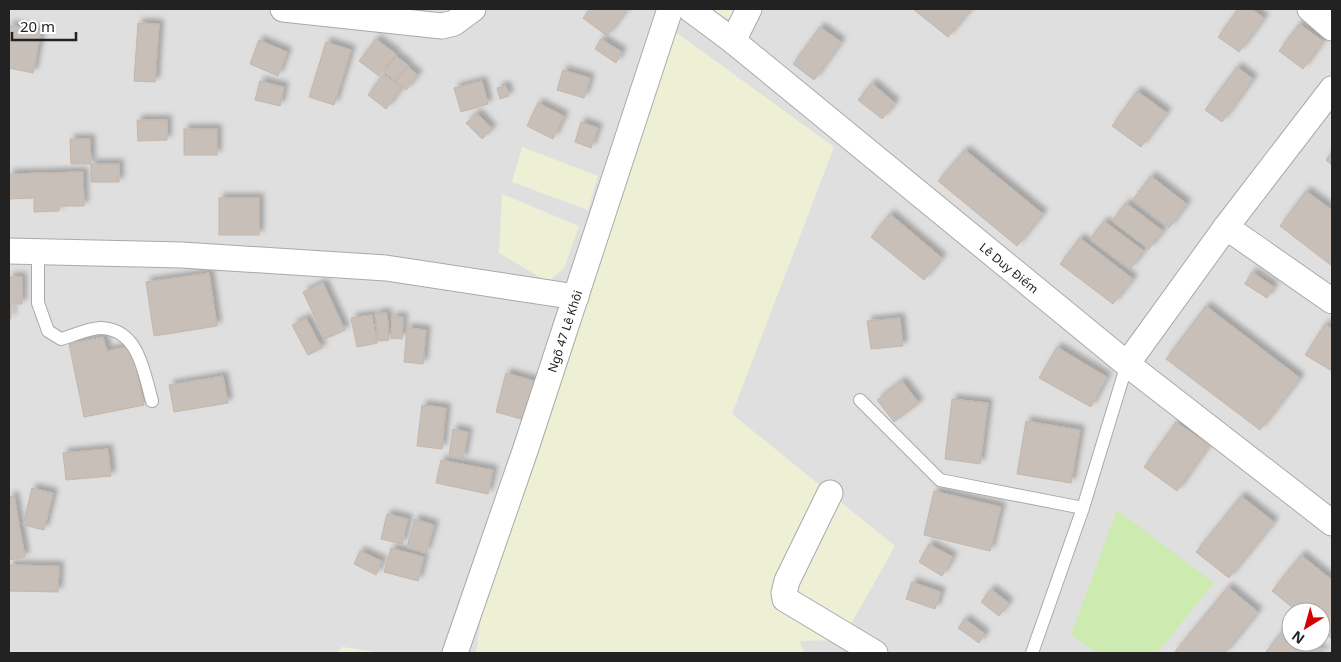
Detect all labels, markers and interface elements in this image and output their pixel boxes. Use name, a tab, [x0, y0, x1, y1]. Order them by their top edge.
scale bar	[12, 10, 76, 42]
text: 20 m	[20, 16, 55, 36]
street label: Lê Duy Điếm	[976, 238, 1042, 297]
street label: Ngõ 47 Lê Khôi	[543, 288, 586, 374]
north arrow	[1281, 602, 1331, 652]
text: N	[1288, 627, 1308, 649]

